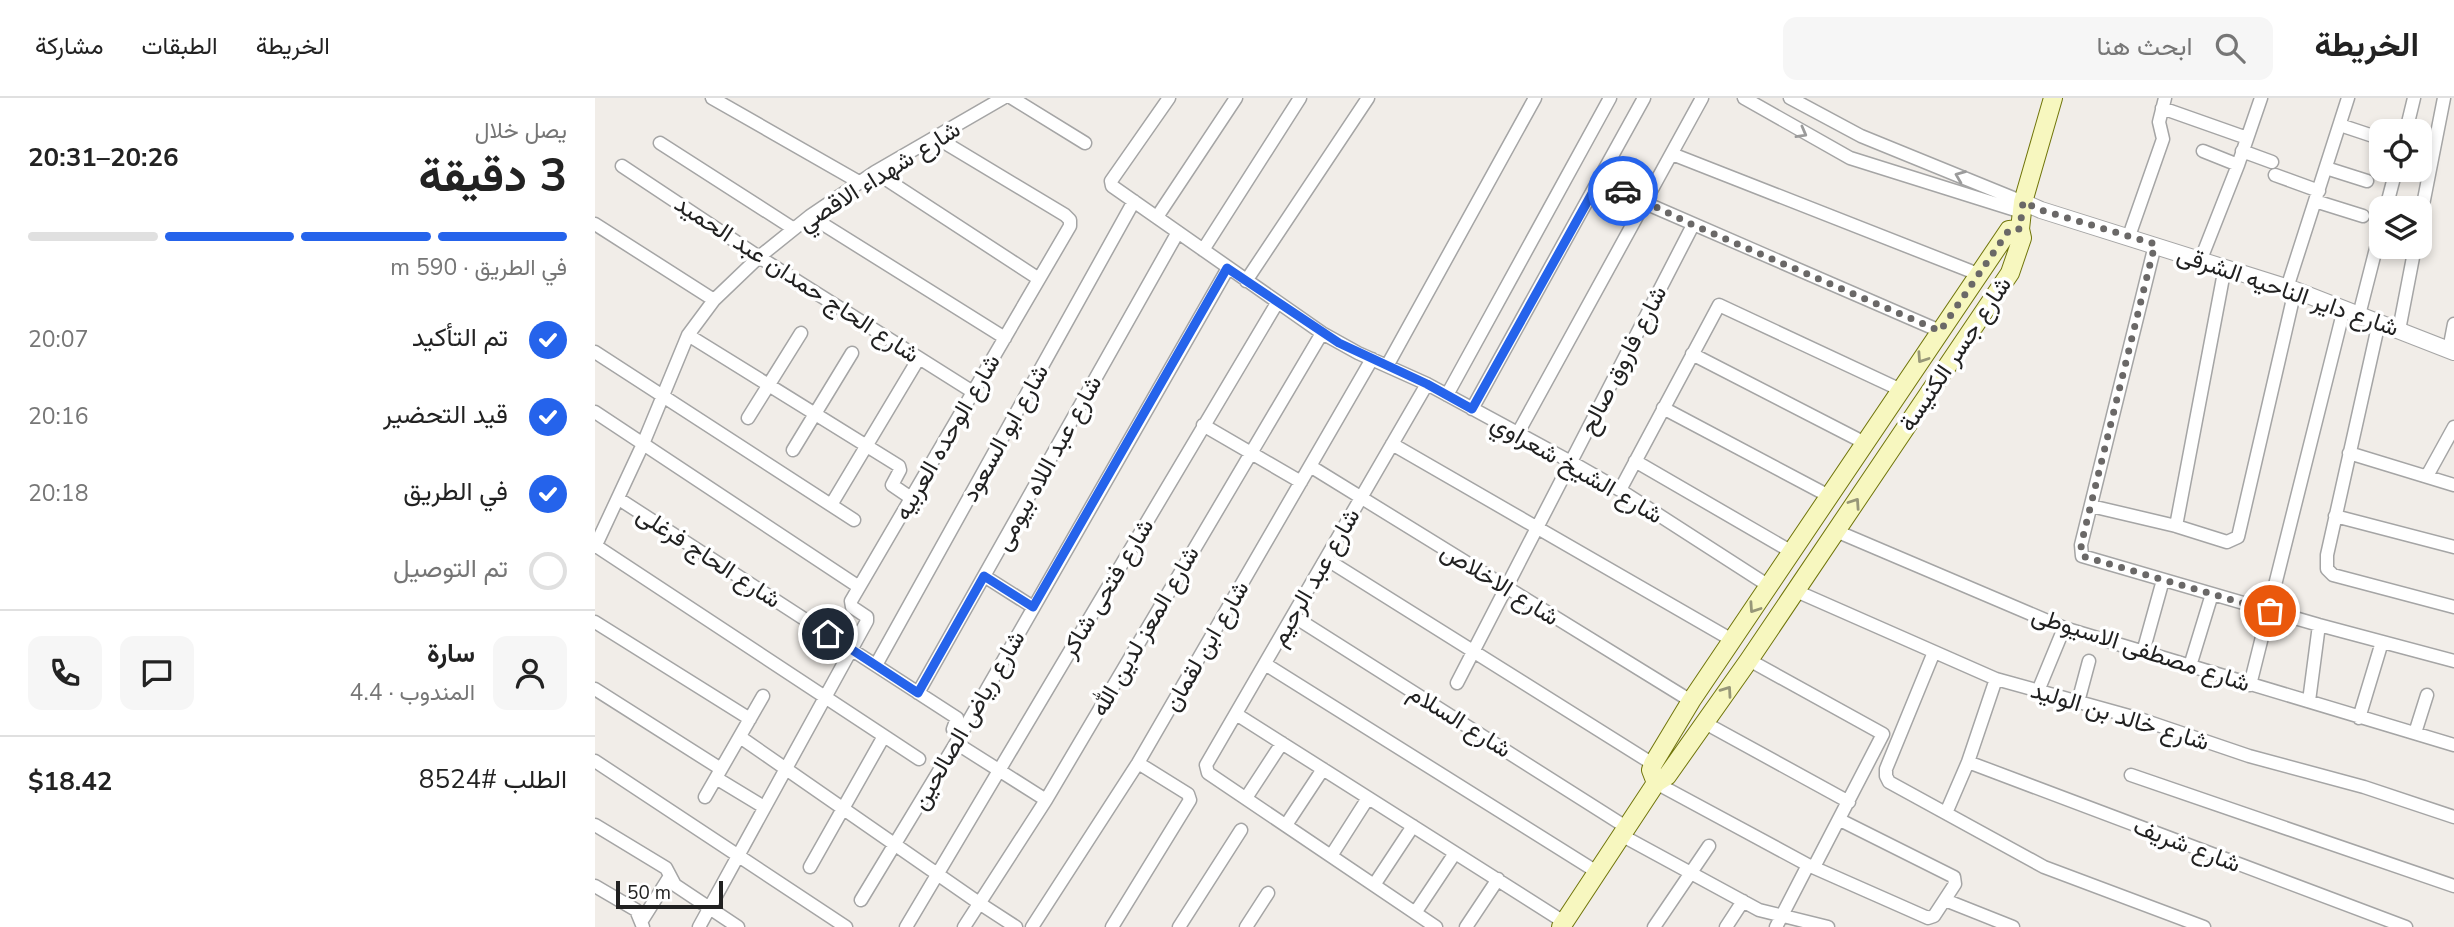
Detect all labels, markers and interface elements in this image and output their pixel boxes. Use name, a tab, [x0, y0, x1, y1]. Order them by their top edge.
search box	[1783, 17, 2273, 80]
text: الخريطة	[2315, 23, 2419, 68]
text: ابحث هنا	[2097, 29, 2193, 64]
icon: search	[2211, 29, 2249, 67]
text: مشاركة	[35, 30, 103, 62]
text: الطبقات	[141, 30, 218, 62]
text: الخريطة	[256, 30, 330, 62]
street label: شارع شهداء الاقصي	[792, 113, 968, 241]
text: يصل خلال	[475, 115, 567, 146]
map controls	[2369, 119, 2432, 259]
button: locate	[2369, 119, 2432, 182]
one-way arrow	[1795, 125, 1808, 138]
text: 20:26–20:31	[28, 140, 179, 175]
text: 3 دقيقة	[419, 144, 567, 207]
courier	[1588, 156, 1658, 226]
one-way arrow	[1955, 170, 1967, 184]
icon: car	[1604, 172, 1642, 210]
street label: شارع الحاج حمدان عبد الحميد	[668, 188, 926, 370]
button: layers	[2369, 196, 2432, 259]
street label: شارع داير الناحيه الشرقى	[2173, 238, 2403, 344]
text: في الطريق · 590 m	[390, 252, 567, 283]
street label: شارع جسر الكنيسة	[1891, 270, 2019, 438]
street label: شارع فاروق صالح	[1572, 280, 1675, 440]
text: تم التأكيد	[412, 320, 508, 355]
icon: check	[529, 321, 567, 359]
text: 20:07	[28, 324, 88, 355]
street label: شارع الوحده العربيه	[886, 348, 1008, 526]
one-way arrow	[1918, 350, 1930, 363]
street label: شارع ابو السعود	[954, 359, 1056, 507]
street label: شارع عبد اللاه بيومى	[987, 370, 1109, 556]
text: قيد التحضير	[383, 397, 508, 432]
icon: check	[529, 398, 567, 436]
text: 20:16	[28, 401, 88, 432]
street label: شارع الشيخ شعراوي	[1484, 407, 1669, 534]
text: في الطريق	[403, 474, 508, 509]
icon: check	[529, 475, 567, 513]
text: 20:18	[28, 478, 88, 509]
street label: شارع الحاج فرغلى	[631, 498, 787, 616]
one-way arrow	[1847, 498, 1859, 511]
street label: شارع عبد الرحيم	[1263, 502, 1367, 652]
street label: شارع فتحى شاكر	[1052, 512, 1161, 664]
street label: شارع الاخلاص	[1435, 535, 1565, 633]
street label: شارع المعز لدين الله	[1083, 540, 1207, 722]
text: تم التوصيل	[393, 551, 508, 586]
street label: شارع ابن لقمان	[1156, 575, 1256, 717]
pin	[2240, 581, 2300, 641]
icon: bag	[2251, 592, 2289, 630]
street label: شارع مصطفى الاسيوطى	[2028, 599, 2254, 699]
one-way arrow	[1749, 600, 1762, 613]
pin	[798, 604, 858, 664]
icon: home	[809, 615, 847, 653]
street label: شارع رياض الصالحين	[904, 625, 1032, 815]
button: phone	[28, 636, 102, 710]
button: chat	[120, 636, 194, 710]
text: سارة	[427, 636, 475, 671]
button: person	[493, 636, 567, 710]
street label: شارع خالد بن الوليد	[2027, 674, 2213, 758]
text: المندوب · 4.4	[350, 677, 475, 708]
street label: شارع السلام	[1402, 677, 1518, 765]
one-way arrow	[1719, 686, 1731, 699]
text: الطلب #8524	[419, 762, 567, 797]
text: $18.42	[28, 764, 112, 799]
street label: شارع شريف	[2129, 810, 2245, 880]
scale bar	[616, 878, 723, 910]
text: 50 m	[627, 880, 671, 906]

